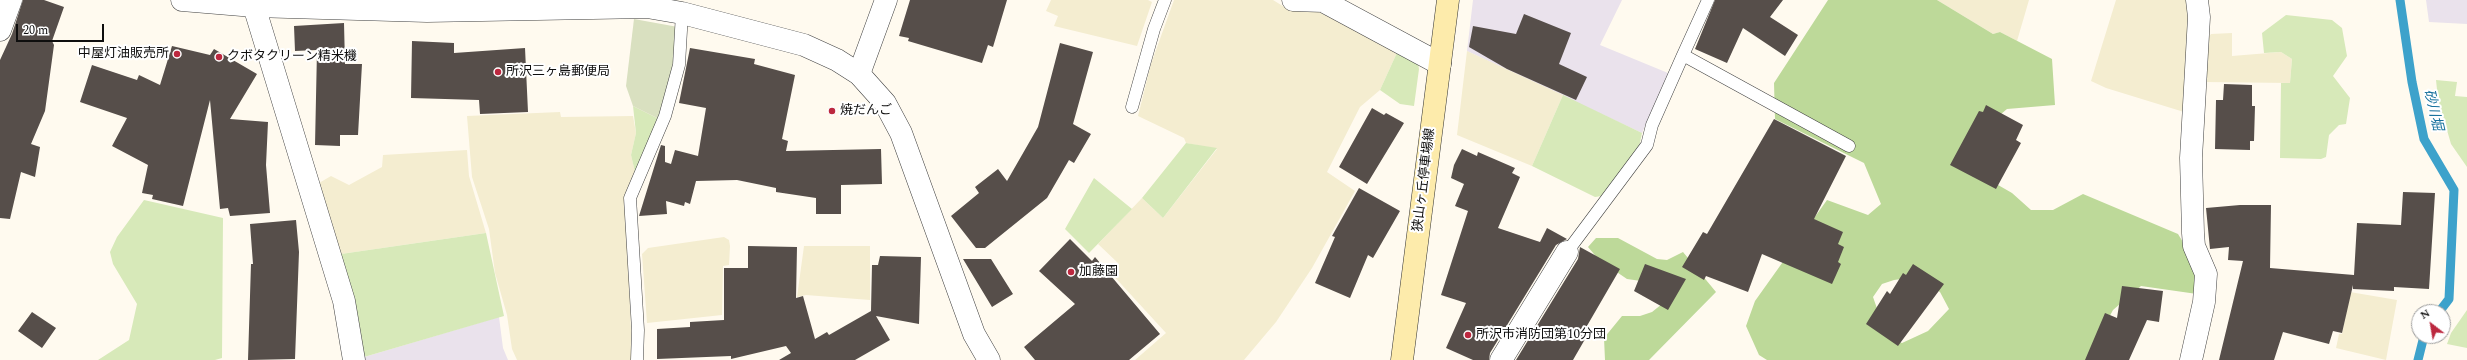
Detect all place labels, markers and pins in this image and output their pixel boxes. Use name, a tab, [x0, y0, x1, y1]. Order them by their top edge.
place label: 中屋灯油販売所	[78, 46, 169, 62]
marker: 中屋灯油販売所	[172, 49, 182, 59]
place label: クボタクリーン精米機	[227, 49, 357, 65]
marker: クボタクリーン精米機	[214, 52, 224, 62]
place label: 所沢三ヶ島郵便局	[506, 64, 610, 80]
marker: 所沢三ヶ島郵便局	[493, 67, 503, 77]
place label: 焼だんご	[840, 103, 892, 119]
marker: 焼だんご	[827, 106, 837, 116]
place label: 加藤園	[1079, 264, 1118, 280]
marker: 加藤園	[1066, 267, 1076, 277]
place label: 所沢市消防団第10分団	[1476, 327, 1606, 343]
marker: 所沢市消防団第10分団	[1463, 330, 1473, 340]

